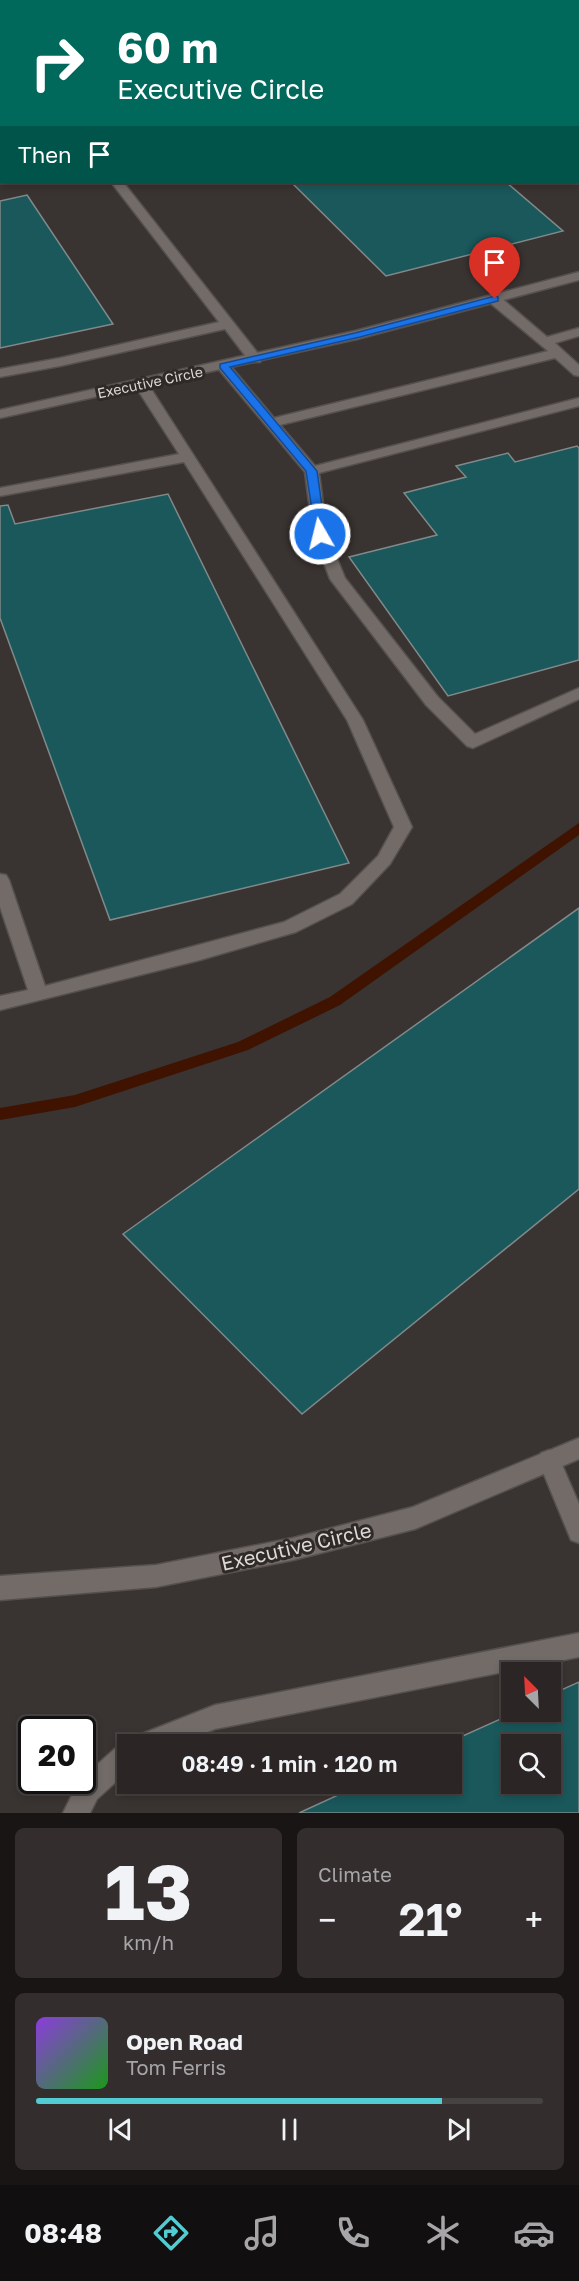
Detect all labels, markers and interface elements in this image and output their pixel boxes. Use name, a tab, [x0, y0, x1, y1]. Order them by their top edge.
text: 60 m	[117, 22, 218, 72]
icon: right	[18, 24, 96, 102]
text: Executive Circle	[117, 73, 324, 105]
icon: arrive	[83, 138, 116, 171]
text: Then	[18, 141, 71, 168]
pin	[469, 237, 520, 299]
icon: arrive	[478, 246, 511, 279]
street label: Executive Circle	[96, 363, 204, 401]
position arrow	[288, 502, 352, 566]
street label: Executive Circle	[219, 1517, 373, 1575]
north arrow	[501, 1662, 561, 1722]
map controls	[501, 1662, 561, 1794]
speed limit sign: 20	[18, 1716, 96, 1794]
button: search	[501, 1734, 561, 1794]
text: 08:49 · 1 min · 120 m	[181, 1750, 398, 1777]
text: 13	[105, 1844, 192, 1937]
text: Climate	[318, 1862, 392, 1886]
text: 21°	[399, 1892, 462, 1946]
text: −	[318, 1900, 336, 1939]
text: +	[525, 1900, 543, 1939]
text: km/h	[123, 1930, 174, 1954]
text: Open Road	[126, 2028, 243, 2055]
text: Tom Ferris	[126, 2055, 226, 2079]
icon: previous	[104, 2113, 137, 2146]
icon: pause	[273, 2113, 306, 2146]
icon: next	[442, 2113, 475, 2146]
icon: directions	[150, 2212, 192, 2254]
icon: music	[241, 2212, 283, 2254]
icon: phone	[332, 2212, 374, 2254]
icon: climate	[422, 2212, 464, 2254]
icon: car	[513, 2212, 555, 2254]
text: 08:48	[24, 2217, 102, 2249]

